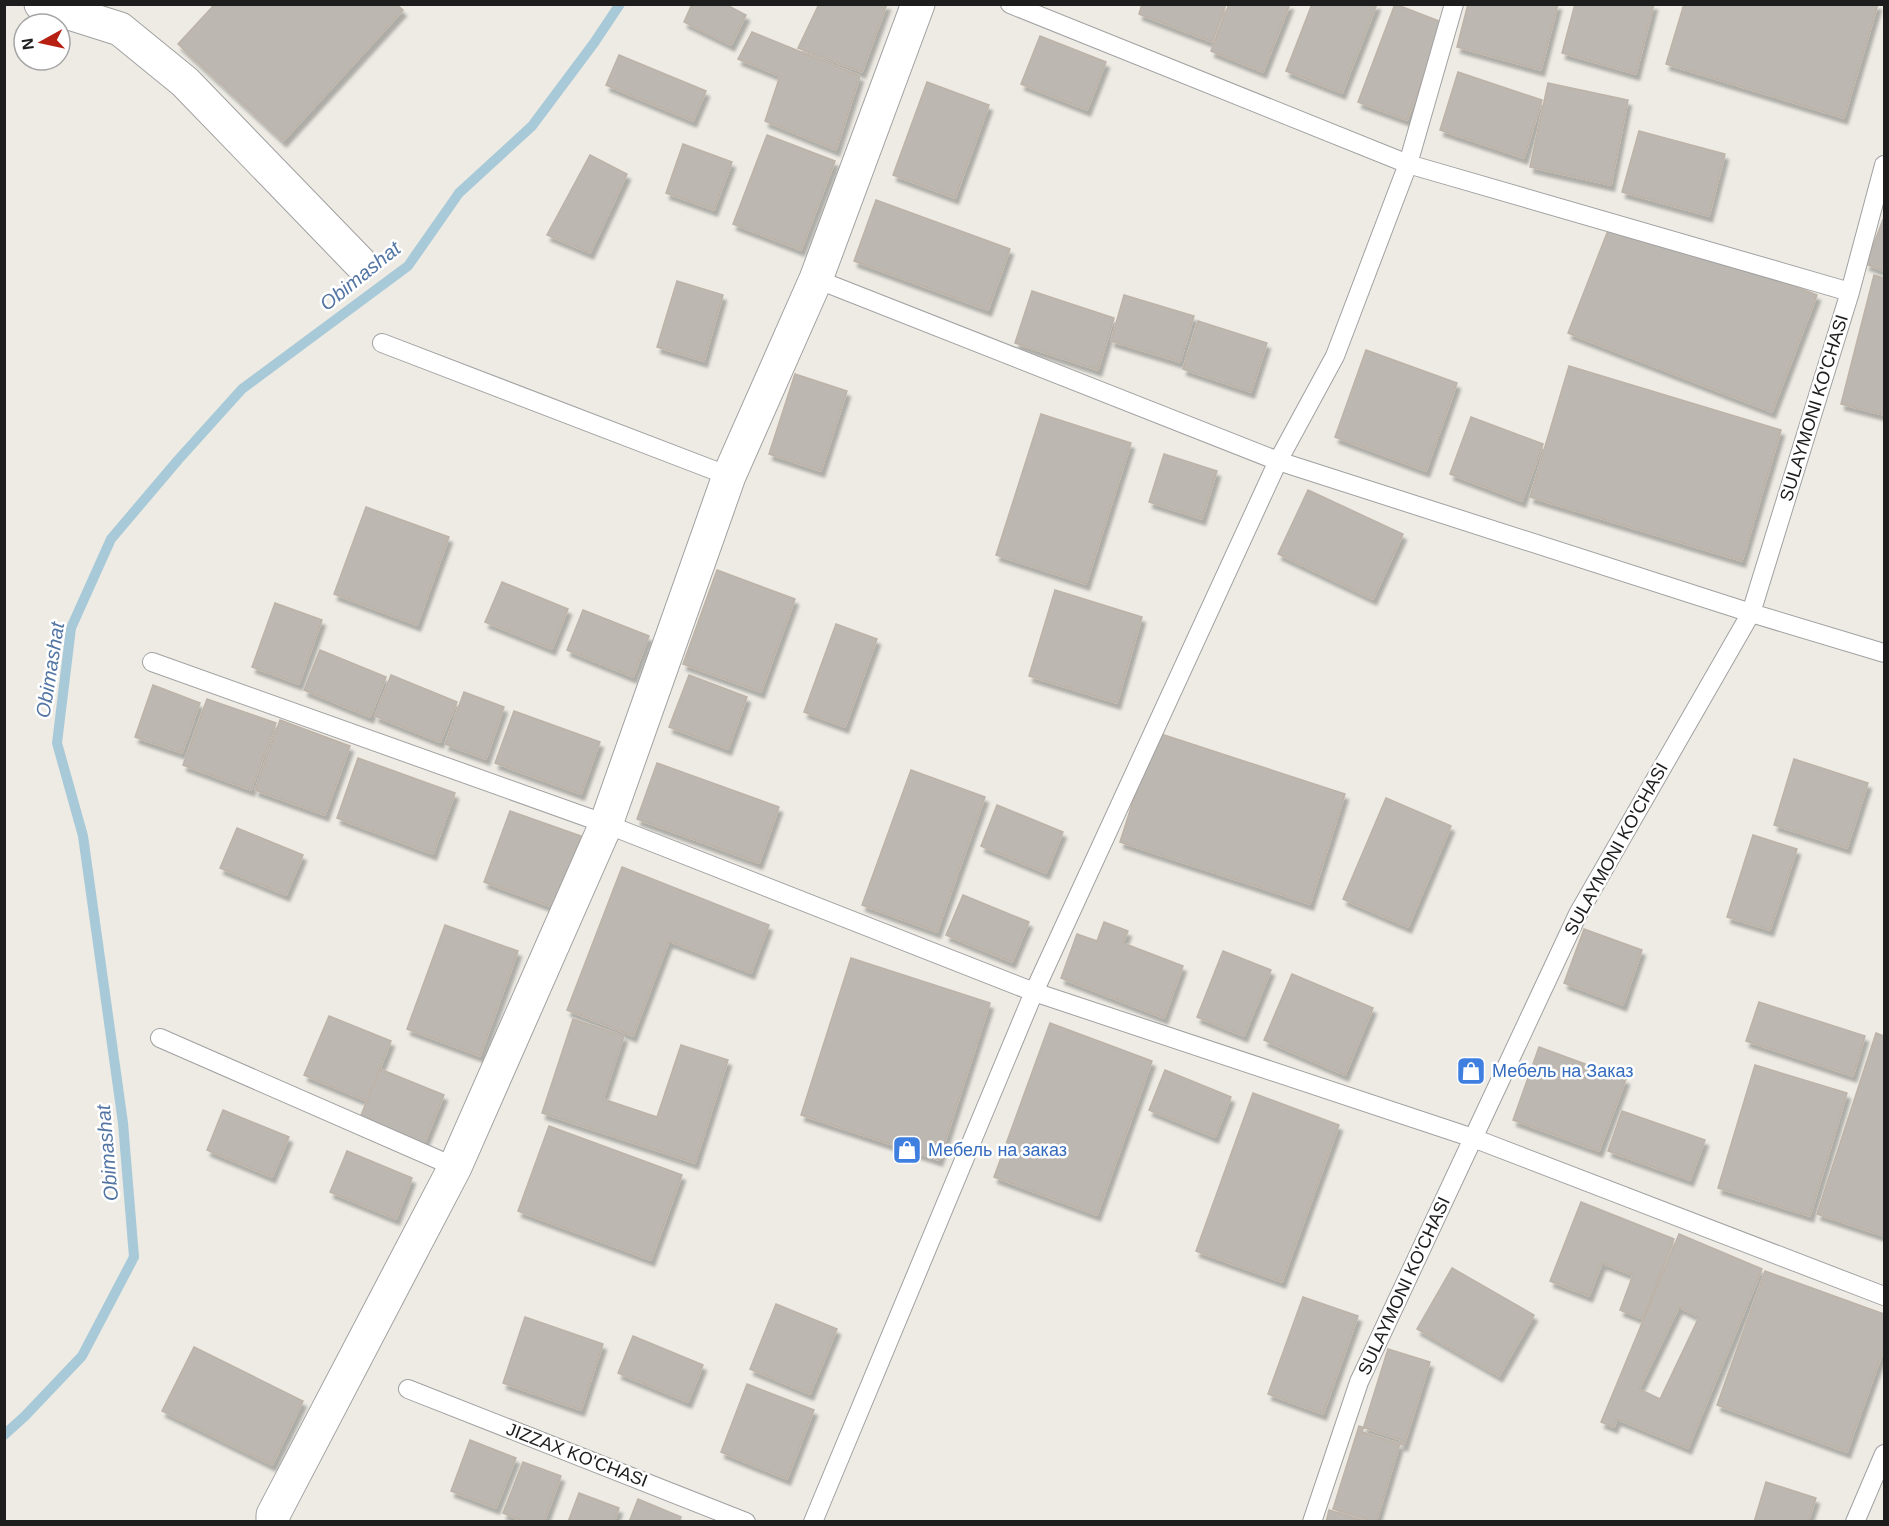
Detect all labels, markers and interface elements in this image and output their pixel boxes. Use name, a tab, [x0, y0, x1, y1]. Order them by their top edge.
north arrow	[12, 12, 72, 72]
text: N	[18, 37, 37, 51]
water label: Obimashat	[315, 236, 406, 315]
street label: SULAYMONI KO'CHASI	[1776, 312, 1852, 504]
water label: Obimashat	[32, 619, 69, 719]
street label: SULAYMONI KO'CHASI	[1560, 759, 1672, 939]
shop icon: Мебель на Заказ	[1455, 1055, 1487, 1087]
place label: Мебель на Заказ	[1492, 1061, 1634, 1081]
water label: Obimashat	[92, 1102, 122, 1202]
shop icon: Мебель на заказ	[891, 1134, 923, 1166]
place label: Мебель на заказ	[928, 1140, 1067, 1160]
street label: SULAYMONI KO'CHASI	[1354, 1194, 1454, 1378]
street label: JIZZAX KO'CHASI	[504, 1419, 650, 1491]

